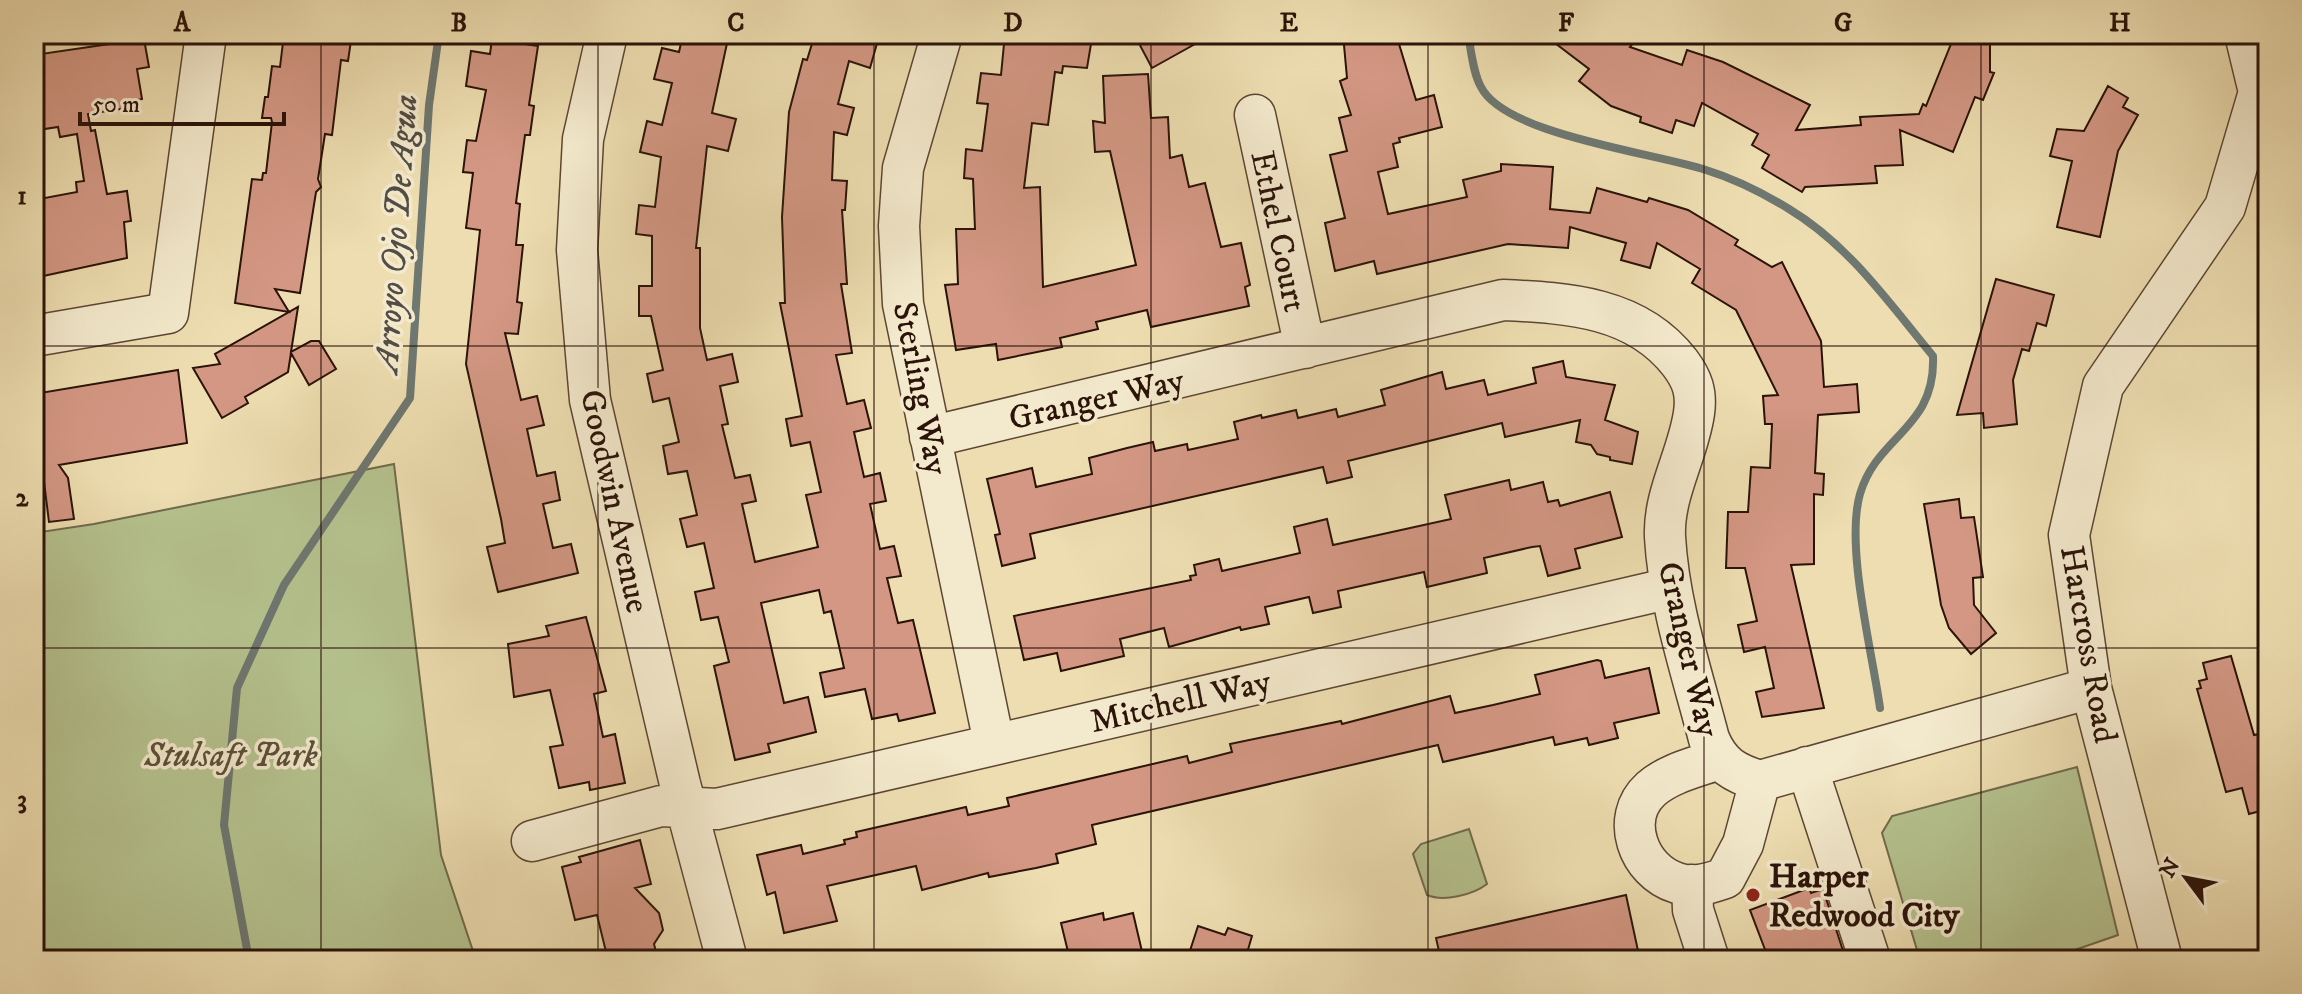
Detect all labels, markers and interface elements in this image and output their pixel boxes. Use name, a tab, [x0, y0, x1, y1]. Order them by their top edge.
text: A	[173, 7, 192, 40]
text: B	[451, 7, 467, 40]
text: C	[727, 7, 745, 40]
text: D	[1003, 7, 1023, 40]
text: E	[1280, 7, 1298, 40]
text: F	[1558, 7, 1575, 40]
text: G	[1834, 7, 1852, 40]
text: H	[2109, 7, 2131, 40]
scale bar	[80, 76, 284, 126]
text: 50 m	[92, 90, 140, 120]
water label: Arroyo Ojo De Agua	[364, 93, 429, 378]
street label: Ethel Court	[1241, 147, 1316, 316]
text: 1	[17, 180, 27, 213]
street label: Sterling Way	[883, 298, 958, 479]
street label: Granger Way	[1005, 359, 1189, 441]
street label: Goodwin Avenue	[570, 386, 658, 617]
text: 2	[16, 482, 30, 515]
street label: Harcross Road	[2050, 542, 2126, 746]
street label: Granger Way	[1647, 558, 1729, 742]
street label: Mitchell Way	[1086, 661, 1276, 743]
park label: Stulsaft Park	[143, 735, 319, 777]
text: 3	[17, 784, 27, 817]
north arrow	[2146, 838, 2226, 918]
text: N	[2154, 853, 2187, 883]
place label: Harper Redwood City	[1769, 856, 1960, 937]
marker: Harper Redwood City	[1744, 886, 1762, 904]

